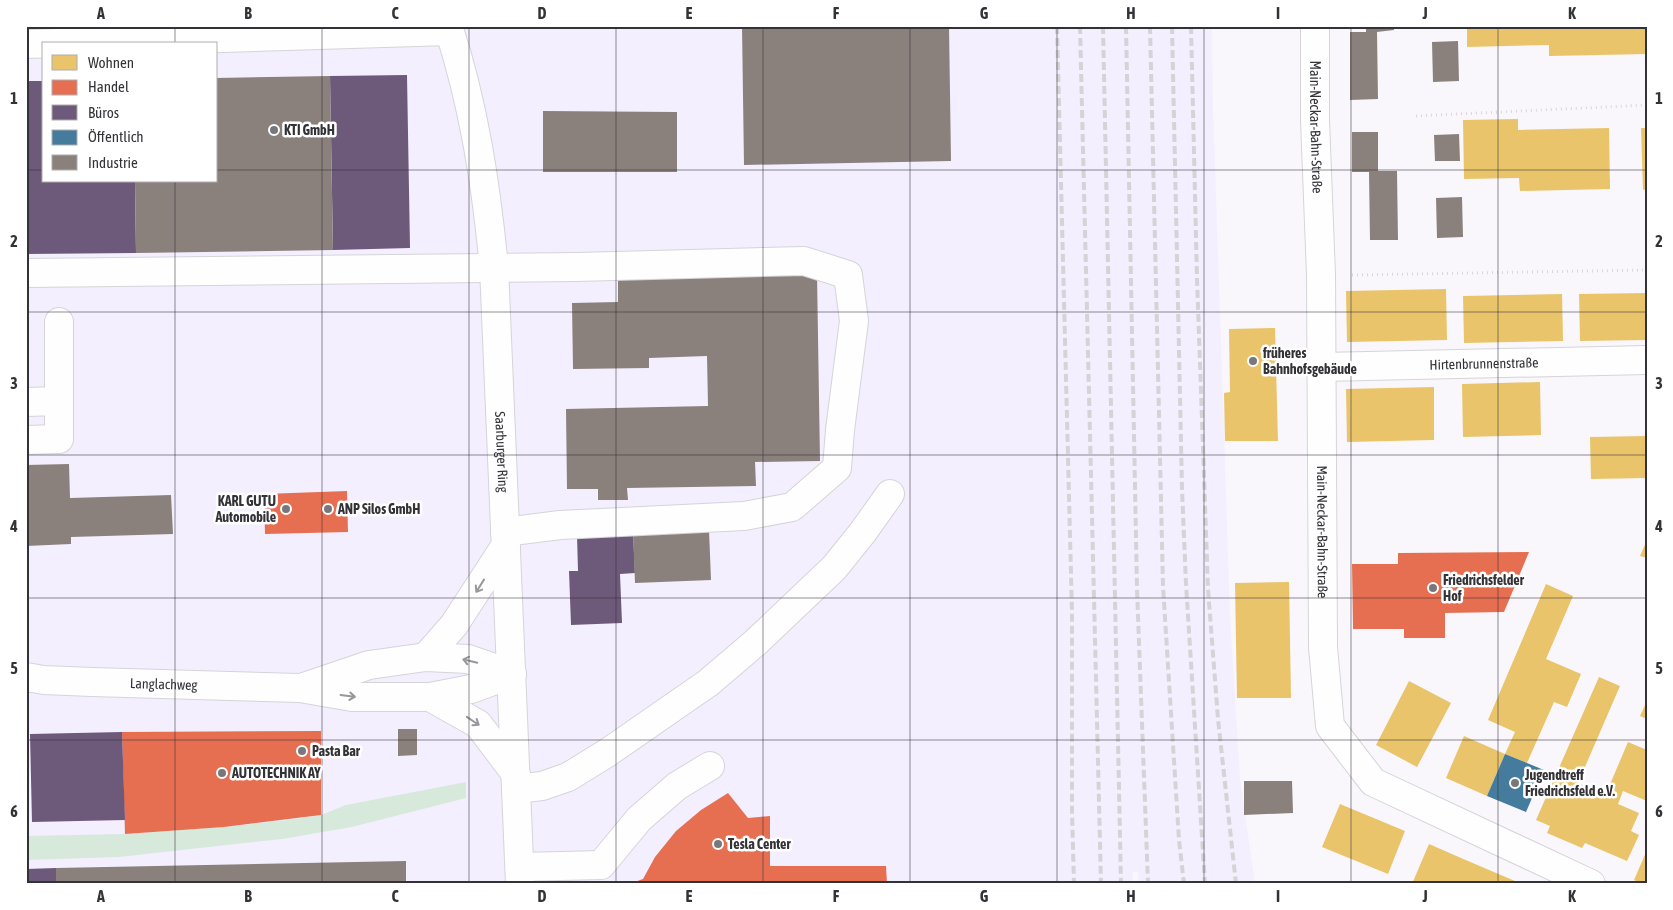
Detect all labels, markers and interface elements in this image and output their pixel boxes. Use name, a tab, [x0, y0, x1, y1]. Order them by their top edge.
text: A	[96, 4, 105, 22]
text: B	[244, 4, 252, 22]
text: C	[391, 4, 399, 22]
text: D	[538, 4, 547, 22]
text: E	[686, 4, 693, 22]
text: F	[833, 4, 840, 22]
text: G	[980, 4, 989, 22]
text: H	[1126, 4, 1136, 22]
text: I	[1276, 4, 1280, 22]
text: J	[1421, 4, 1428, 22]
text: K	[1568, 4, 1576, 22]
legend	[42, 42, 218, 182]
text: Wohnen	[88, 54, 134, 71]
street label: Main-Neckar-Bahn-Straße	[1307, 60, 1326, 194]
text: Handel	[88, 78, 129, 95]
text: 1	[10, 89, 18, 107]
text: 1	[1655, 89, 1663, 107]
text: Büros	[88, 104, 119, 121]
place label: KTI GmbH	[284, 122, 335, 138]
marker: KTI GmbH	[268, 124, 280, 136]
text: Öffentlich	[88, 128, 144, 145]
text: Industrie	[88, 154, 138, 171]
text: 2	[10, 232, 18, 250]
text: 2	[1655, 232, 1663, 250]
place label: früheres Bahnhofsgebäude	[1262, 345, 1357, 377]
street label: Hirtenbrunnenstraße	[1429, 354, 1539, 373]
marker: früheres Bahnhofsgebäude	[1247, 355, 1259, 367]
text: 3	[10, 374, 18, 392]
text: 3	[1655, 374, 1663, 392]
street label: Saarburger Ring	[492, 411, 512, 493]
street label: Main-Neckar-Bahn-Straße	[1314, 465, 1331, 598]
place label: KARL GUTU Automobile	[214, 493, 276, 525]
place label: ANP Silos GmbH	[337, 501, 420, 517]
marker: KARL GUTU Automobile	[280, 503, 292, 515]
marker: ANP Silos GmbH	[322, 503, 334, 515]
text: 4	[9, 517, 18, 535]
text: 4	[1654, 517, 1663, 535]
place label: Friedrichsfelder Hof	[1443, 572, 1525, 604]
one-way arrow	[475, 579, 485, 593]
marker: Friedrichsfelder Hof	[1427, 582, 1439, 594]
one-way arrow	[462, 656, 478, 665]
text: 5	[10, 659, 18, 677]
text: 5	[1655, 659, 1663, 677]
street label: Langlachweg	[130, 675, 198, 693]
one-way arrow	[340, 691, 356, 701]
one-way arrow	[466, 716, 480, 726]
place label: Pasta Bar	[312, 743, 361, 759]
marker: Pasta Bar	[296, 745, 308, 757]
place label: AUTOTECHNIK AY	[231, 765, 321, 781]
marker: AUTOTECHNIK AY	[216, 767, 228, 779]
place label: Jugendtreff Friedrichsfeld e.V.	[1524, 767, 1615, 799]
marker: Jugendtreff Friedrichsfeld e.V.	[1509, 777, 1521, 789]
text: 6	[10, 802, 18, 820]
text: 6	[1655, 802, 1663, 820]
place label: Tesla Center	[728, 836, 791, 852]
marker: Tesla Center	[712, 838, 724, 850]
text: A	[96, 887, 105, 905]
text: B	[244, 887, 252, 905]
text: C	[391, 887, 399, 905]
text: D	[538, 887, 547, 905]
text: E	[686, 887, 693, 905]
text: F	[833, 887, 840, 905]
text: G	[980, 887, 989, 905]
text: H	[1126, 887, 1136, 905]
text: I	[1276, 887, 1280, 905]
text: J	[1421, 887, 1428, 905]
text: K	[1568, 887, 1576, 905]

